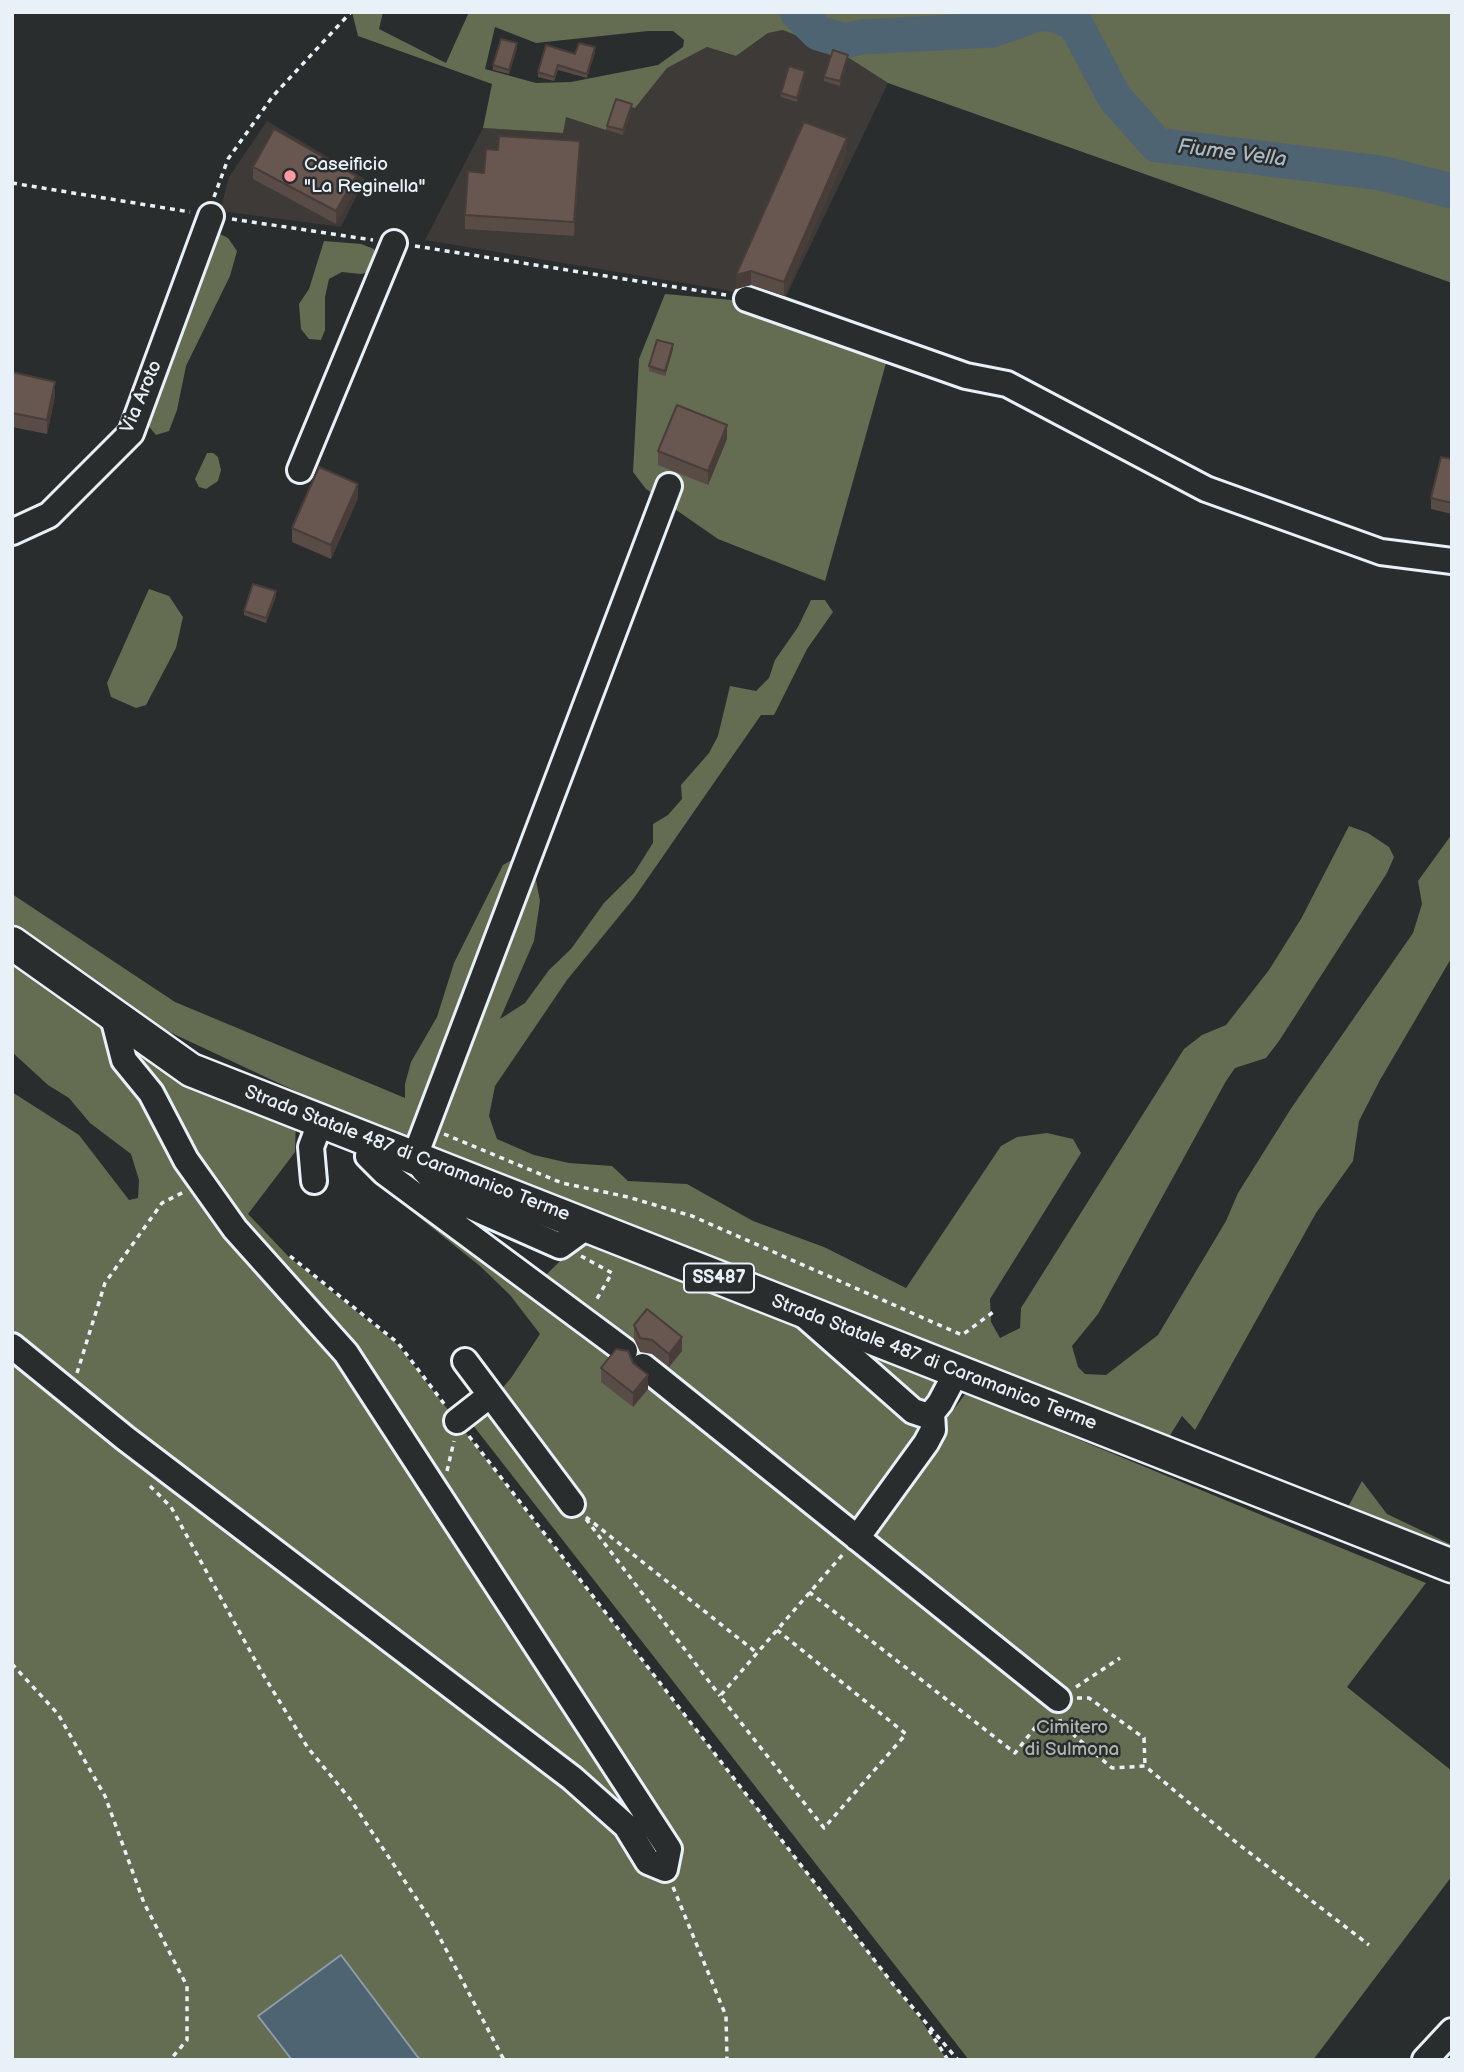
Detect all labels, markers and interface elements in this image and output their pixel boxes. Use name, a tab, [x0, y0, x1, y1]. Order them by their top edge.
water label: Fiume Vella	[1176, 135, 1288, 173]
place label: Caseificio "La Reginella"	[304, 154, 426, 198]
marker: Caseificio "La Reginella"	[282, 168, 298, 184]
street label: Via Aroto	[117, 357, 167, 437]
street label: Strada Statale 487 di Caramanico Terme	[241, 1081, 573, 1227]
road number: SS487	[684, 1264, 754, 1293]
street label: Strada Statale 487 di Caramanico Terme	[768, 1290, 1100, 1436]
park label: Cimitero di Sulmona	[1025, 1717, 1119, 1761]

